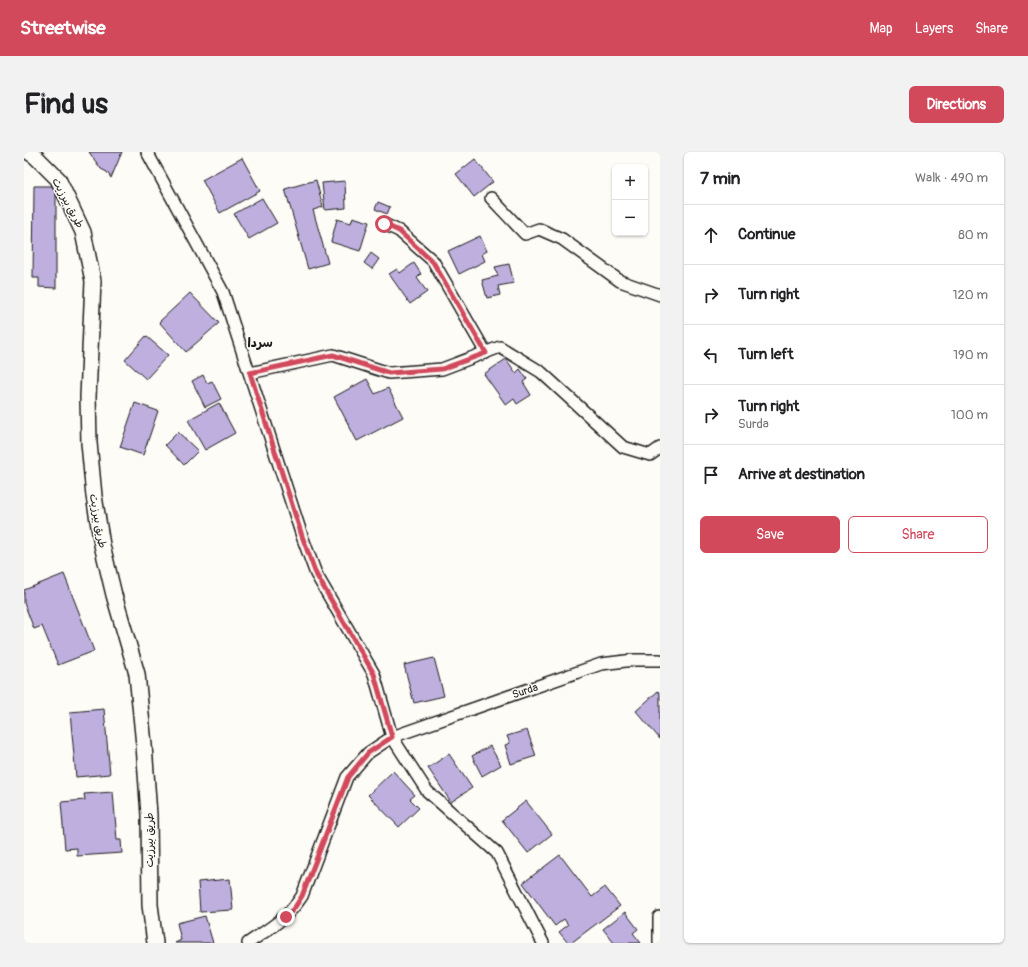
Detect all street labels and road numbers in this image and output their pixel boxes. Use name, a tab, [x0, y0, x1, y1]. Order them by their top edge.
street label: طريق بيرزيت	[48, 176, 87, 231]
street label: طريق بيرزيت	[86, 493, 109, 549]
street label: Surda	[511, 681, 539, 701]
street label: طريق بيرزيت	[143, 812, 157, 868]

